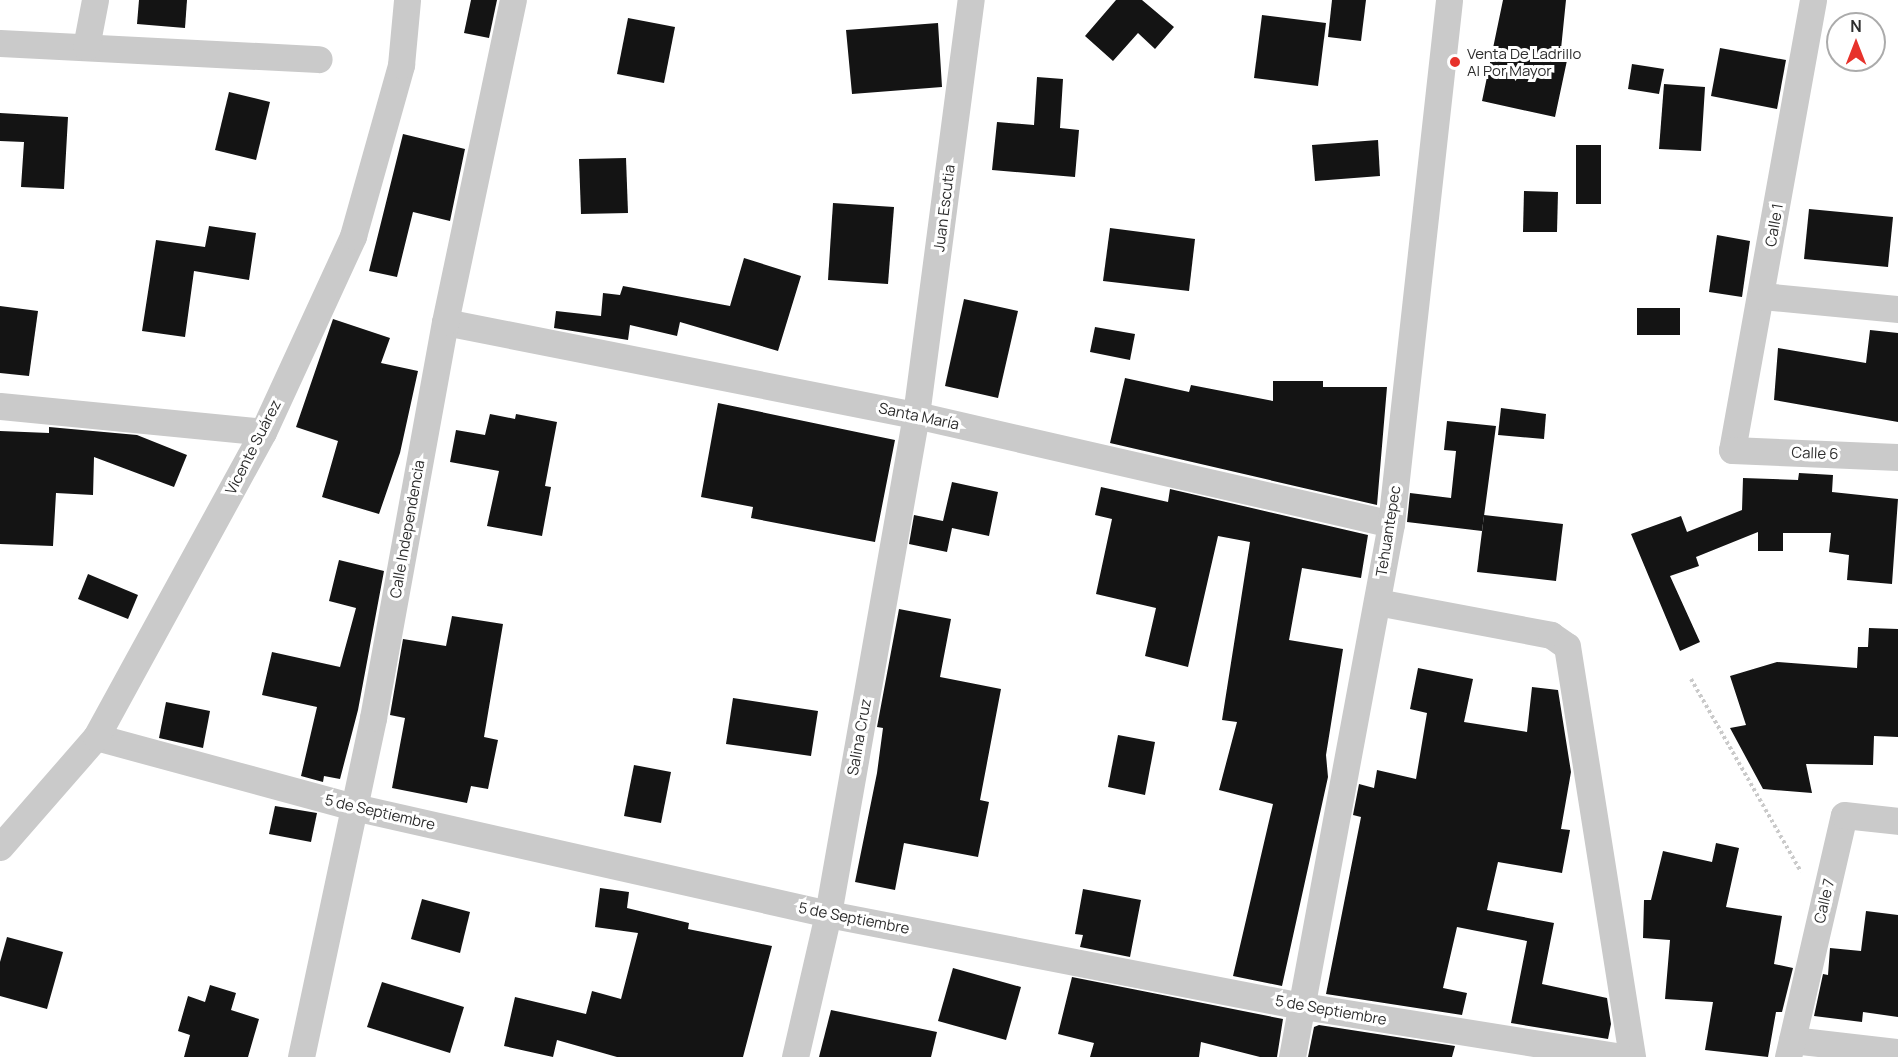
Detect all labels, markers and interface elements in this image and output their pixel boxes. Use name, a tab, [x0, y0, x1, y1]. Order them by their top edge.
north arrow	[1826, 12, 1886, 72]
text: N	[1850, 15, 1862, 37]
place label: Venta De Ladrillo Al Por Mayor	[1467, 44, 1581, 79]
marker: Venta De Ladrillo Al Por Mayor	[1448, 55, 1462, 69]
street label: Juan Escutia	[930, 163, 958, 253]
street label: Calle 1	[1761, 202, 1787, 248]
street label: Vicente Suárez	[221, 397, 285, 497]
street label: Santa María	[877, 399, 961, 433]
street label: Calle 6	[1791, 443, 1839, 463]
street label: Calle Independencia	[386, 458, 428, 600]
street label: Tehuantepec	[1372, 484, 1404, 578]
street label: Salina Cruz	[843, 697, 875, 777]
street label: 5 de Septiembre	[323, 791, 437, 833]
street label: Calle 7	[1810, 877, 1838, 925]
street label: 5 de Septiembre	[797, 898, 911, 938]
street label: 5 de Septiembre	[1274, 991, 1388, 1029]

